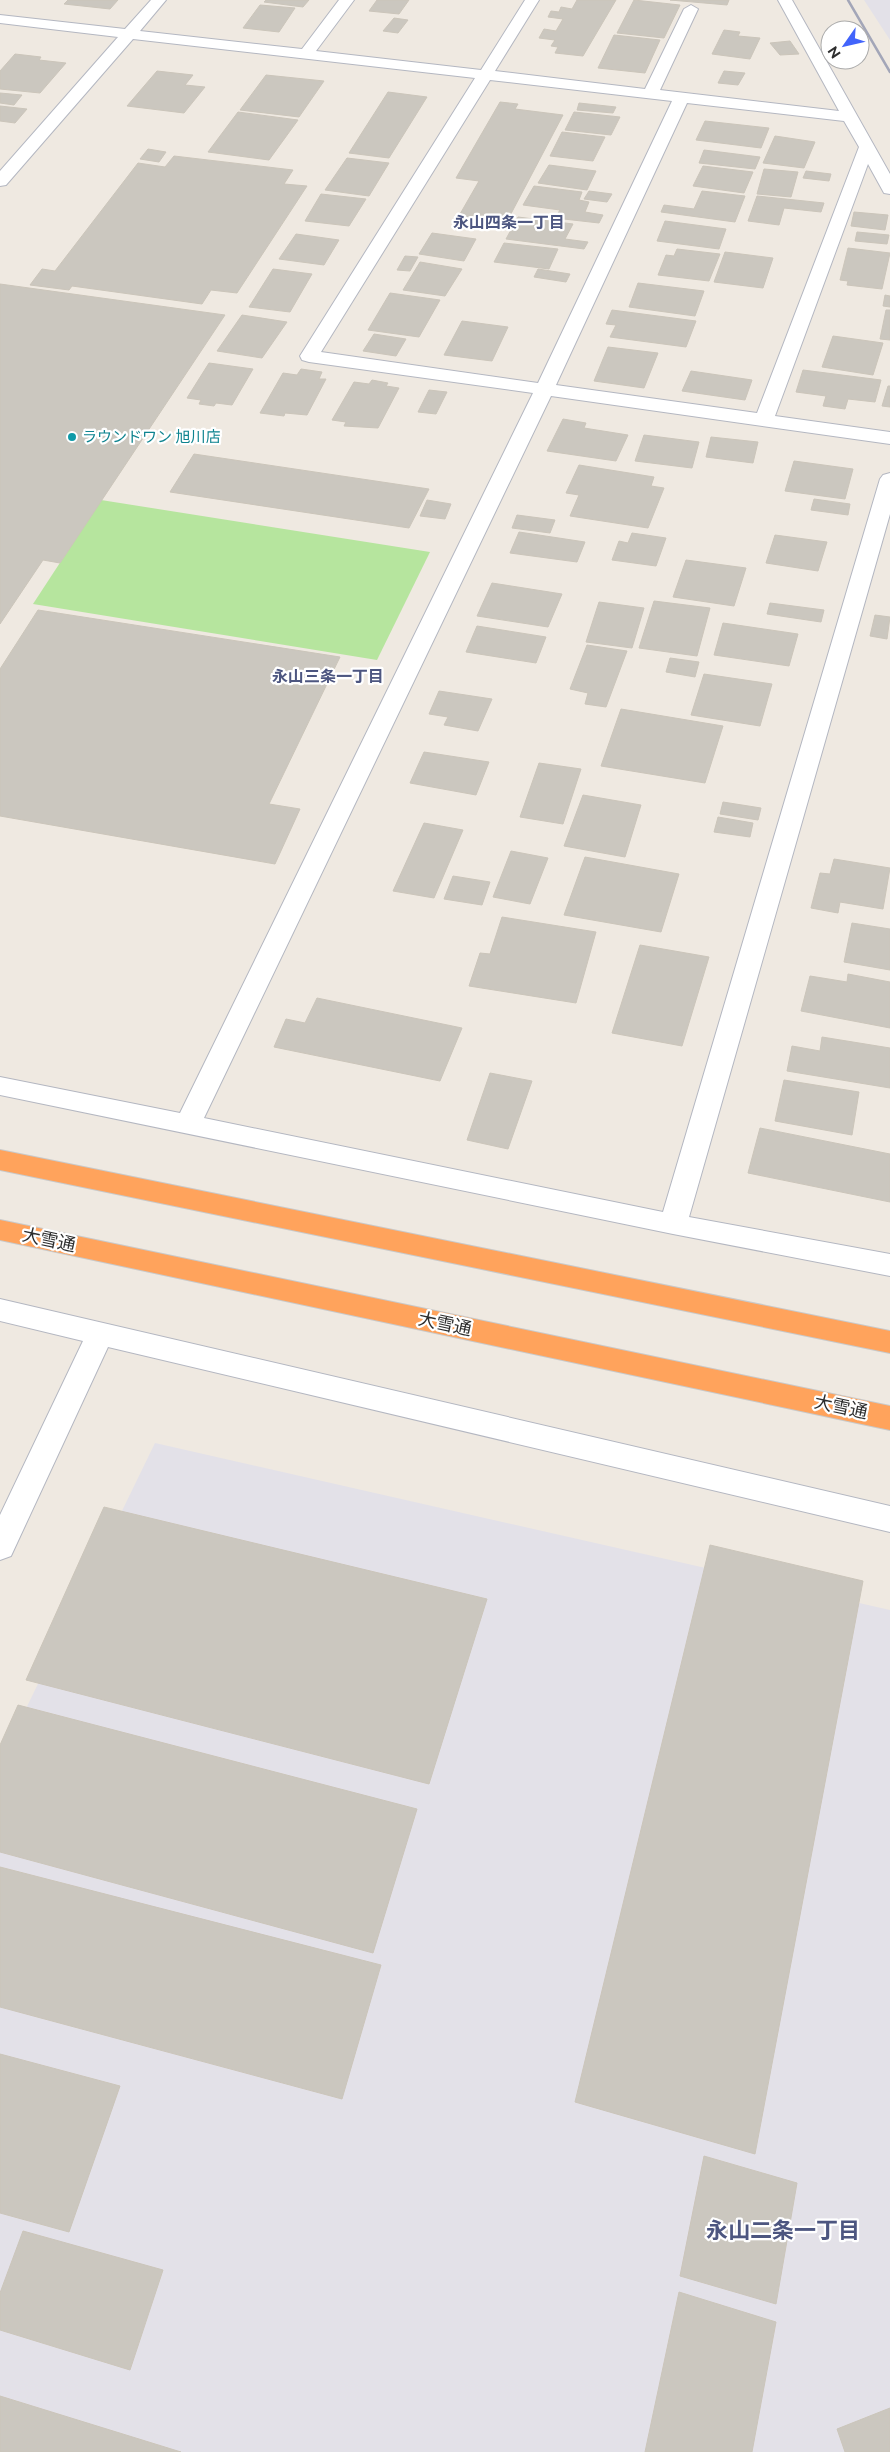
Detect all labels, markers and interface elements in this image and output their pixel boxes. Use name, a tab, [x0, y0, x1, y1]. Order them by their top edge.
north arrow	[820, 20, 870, 70]
text: N	[825, 43, 844, 61]
district label: 永山四条一丁目	[453, 213, 565, 232]
place label: ラウンドワン 旭川店	[82, 428, 221, 446]
marker: ラウンドワン 旭川店	[66, 431, 78, 443]
district label: 永山三条一丁目	[272, 667, 384, 686]
street label: 大雪通	[21, 1224, 78, 1255]
street label: 大雪通	[417, 1308, 474, 1339]
street label: 大雪通	[813, 1391, 870, 1422]
district label: 永山二条一丁目	[706, 2217, 860, 2243]

